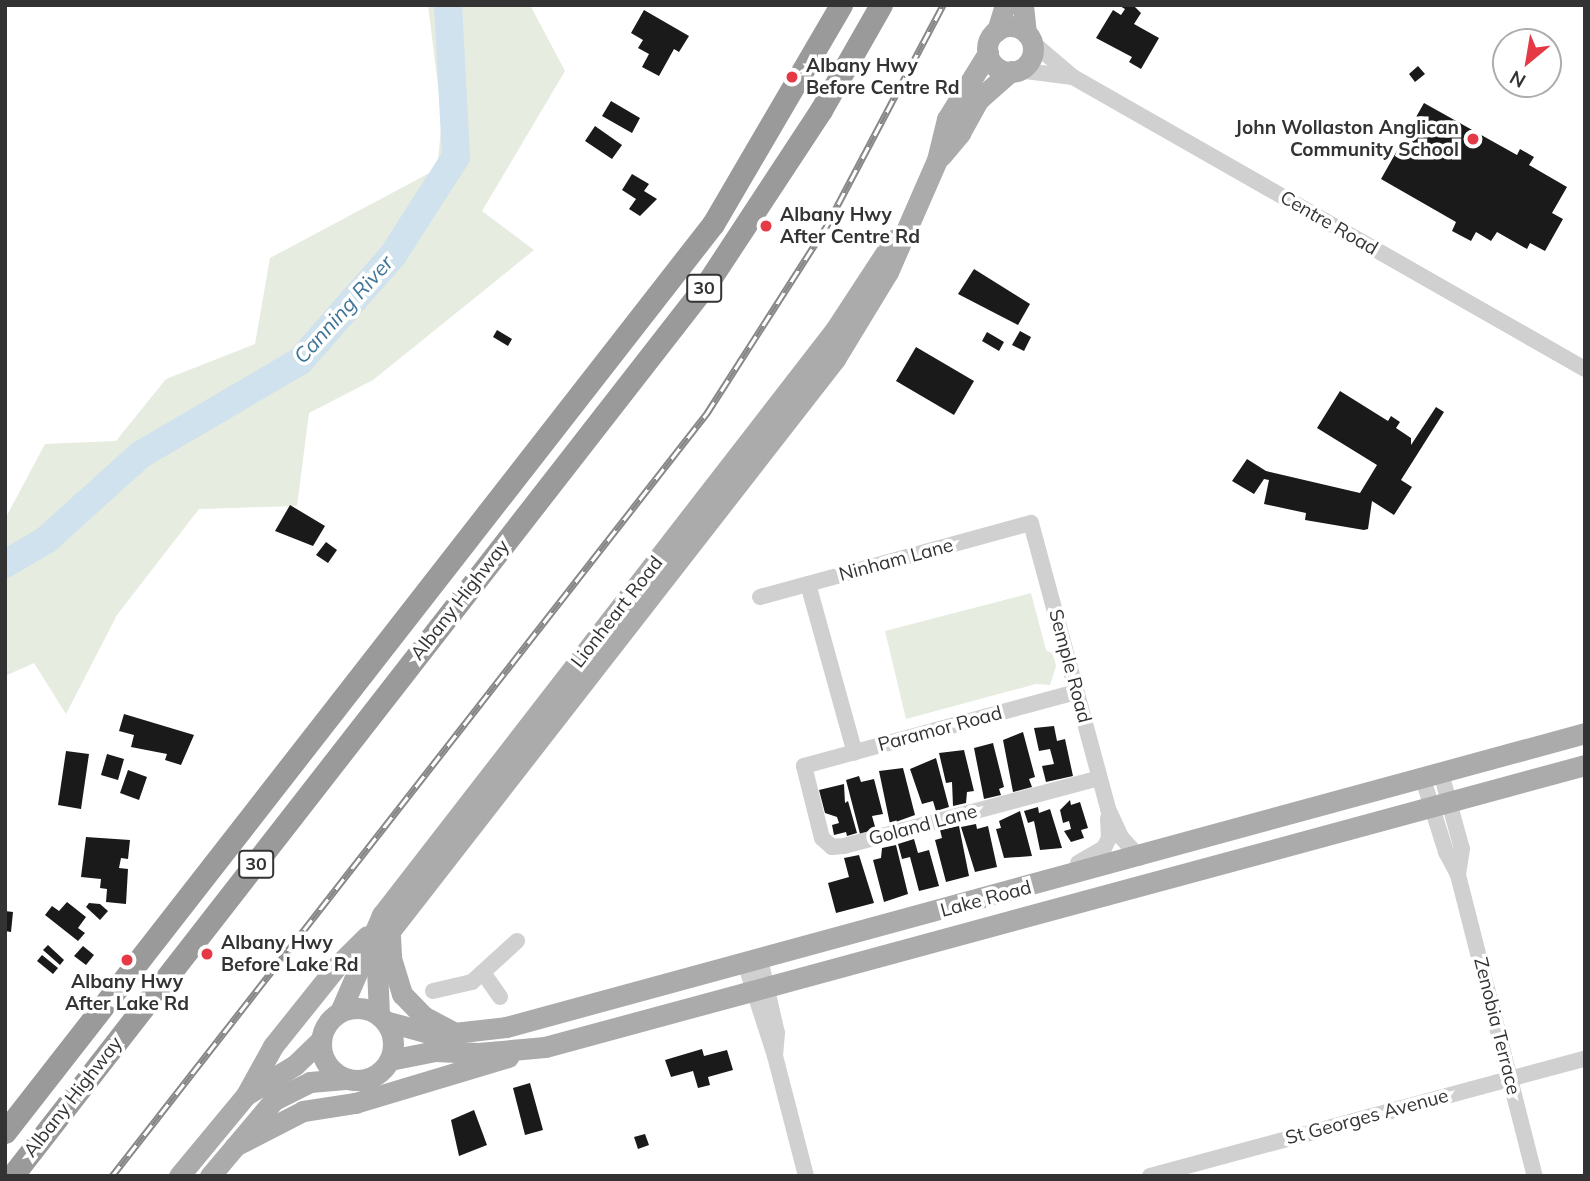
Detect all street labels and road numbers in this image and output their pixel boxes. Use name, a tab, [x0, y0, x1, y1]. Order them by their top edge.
street label: Centre Road	[1276, 186, 1382, 260]
road number: 30	[685, 274, 723, 302]
street label: Ninham Lane	[836, 534, 956, 586]
street label: Albany Highway	[406, 535, 514, 665]
street label: Lionheart Road	[566, 552, 668, 672]
street label: Semple Road	[1044, 607, 1096, 725]
street label: Paramor Road	[875, 701, 1005, 757]
street label: Goland Lane	[866, 800, 980, 850]
road number: 30	[237, 850, 275, 878]
street label: Lake Road	[938, 876, 1034, 922]
street label: Zenobia Terrace	[1469, 955, 1525, 1097]
street label: Albany Highway	[19, 1032, 127, 1162]
street label: St Georges Avenue	[1283, 1084, 1451, 1150]

